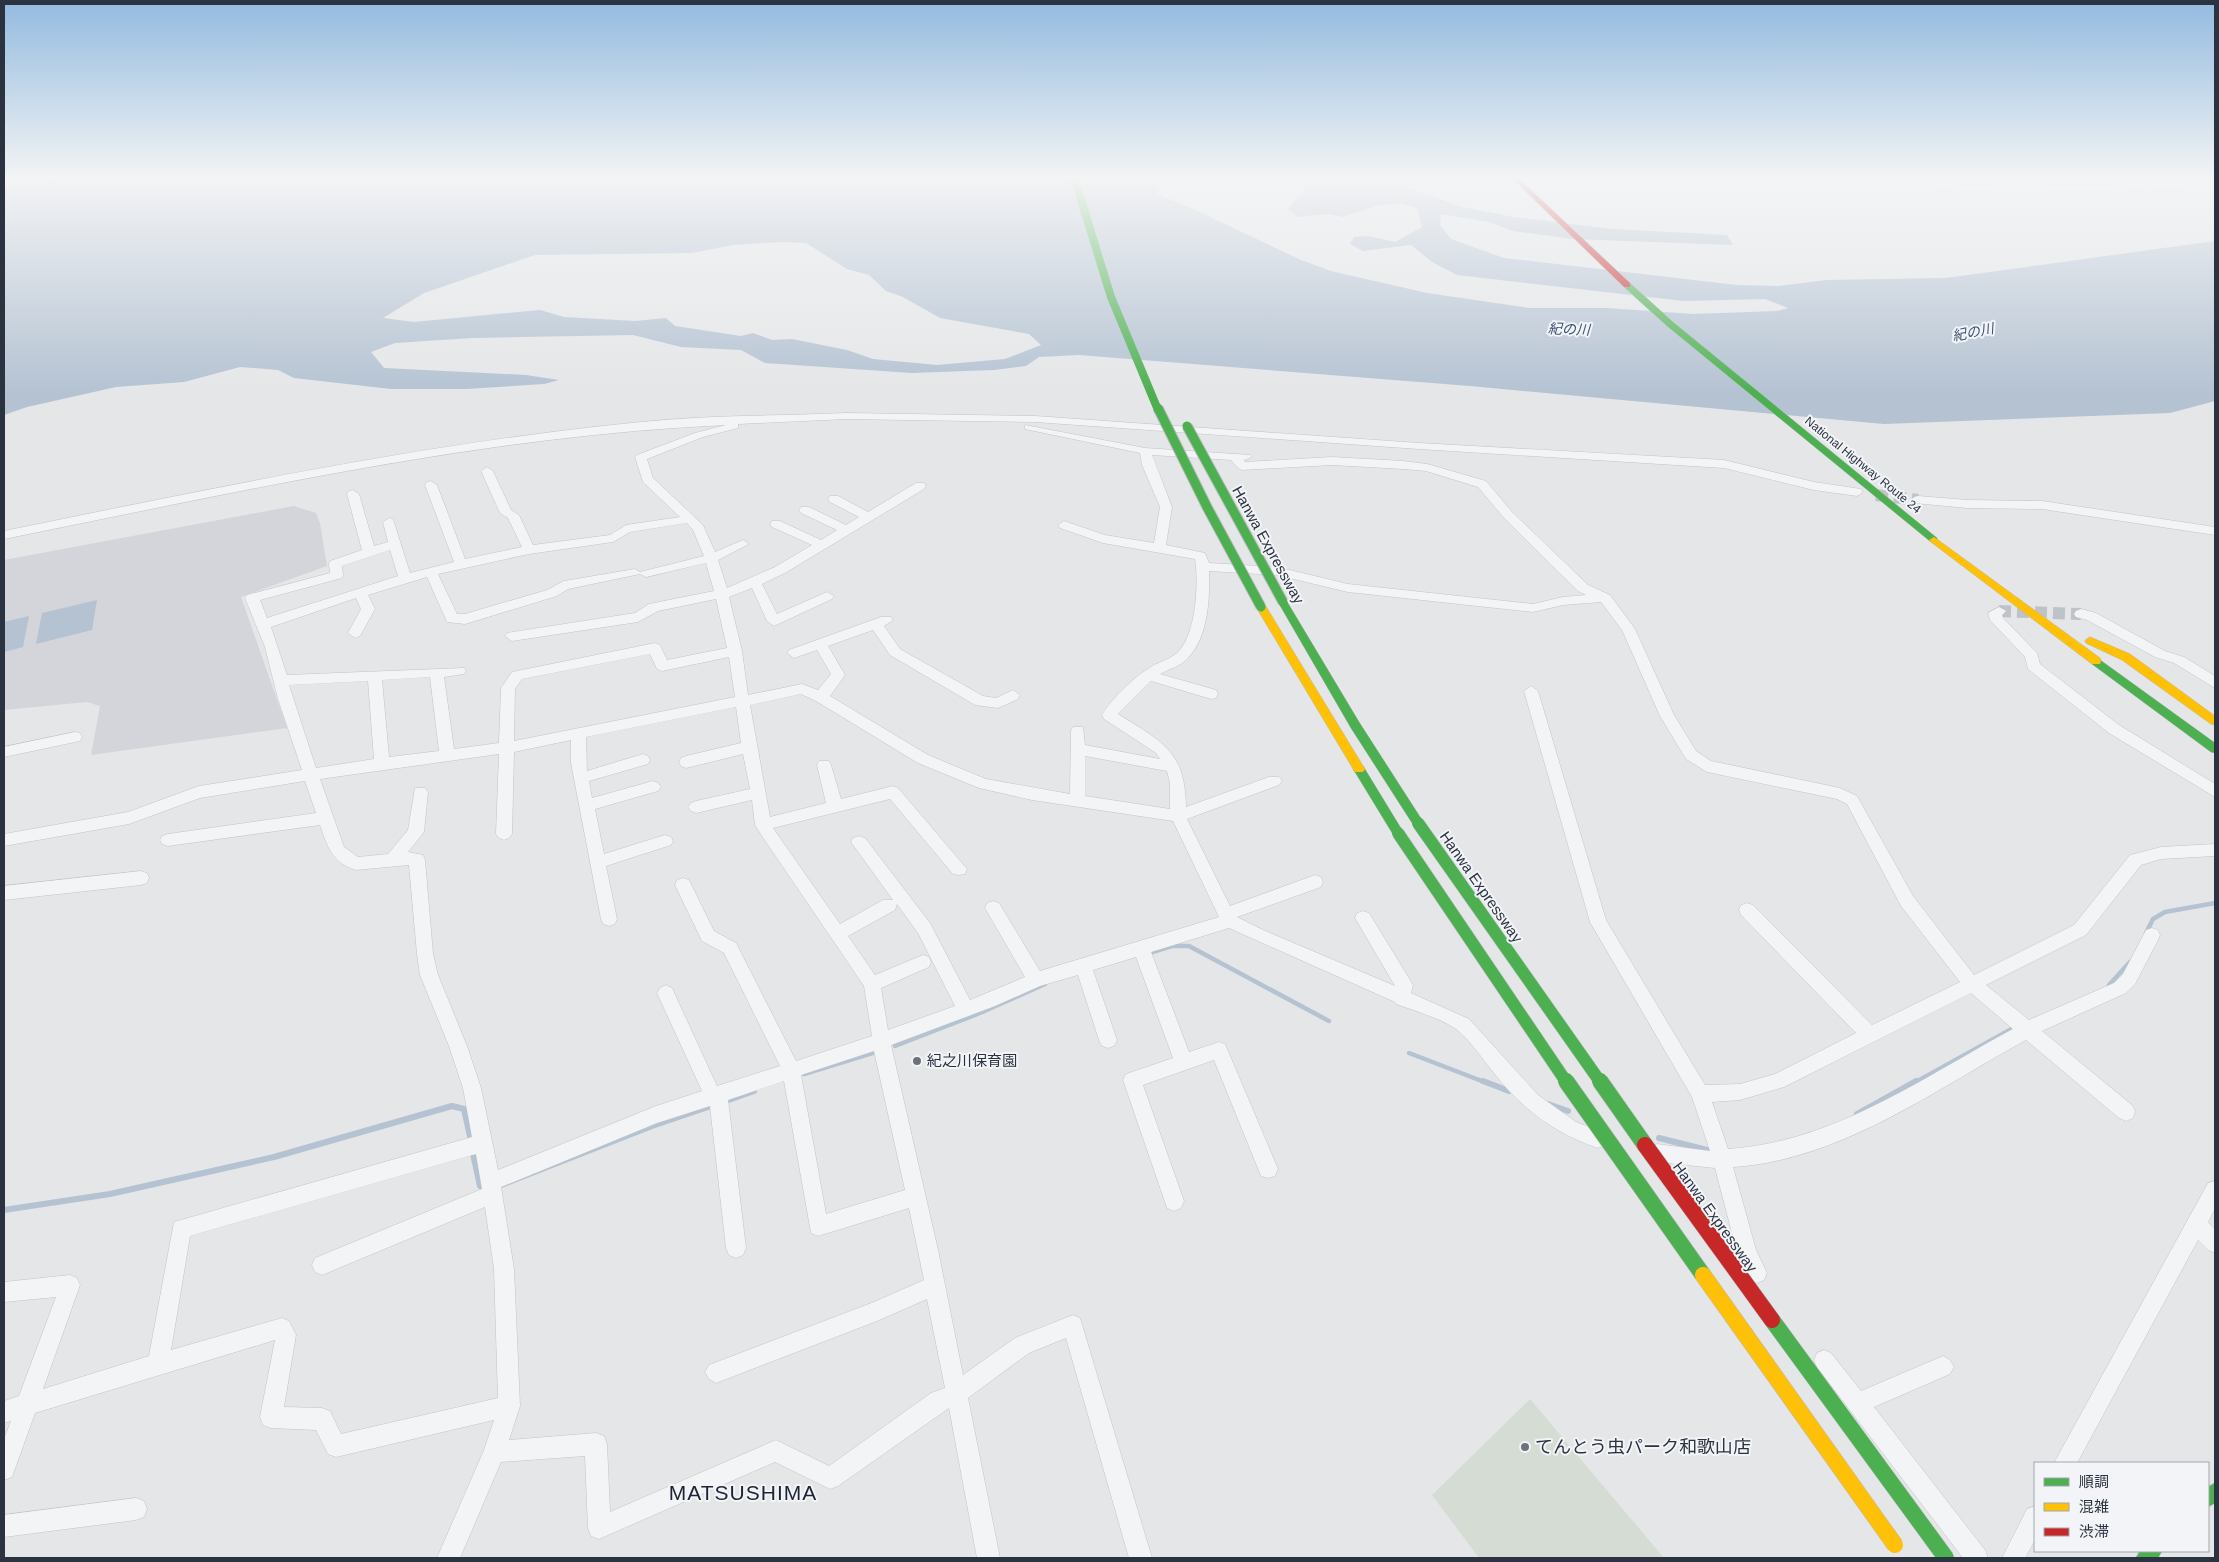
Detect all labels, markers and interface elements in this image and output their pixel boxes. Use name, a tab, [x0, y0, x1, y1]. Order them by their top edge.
water label: 紀の川	[1548, 320, 1592, 338]
water label: 紀の川	[1951, 320, 1997, 344]
street label: National Highway Route 24	[1802, 414, 1924, 516]
street label: Hanwa Expressway	[1229, 483, 1308, 607]
street label: Hanwa Expressway	[1437, 828, 1526, 946]
place label: 紀之川保育園	[927, 1052, 1017, 1069]
marker: 紀之川保育園	[911, 1055, 923, 1067]
street label: Hanwa Expressway	[1670, 1158, 1761, 1275]
place label: てんとう虫パーク和歌山店	[1535, 1437, 1751, 1457]
marker: てんとう虫パーク和歌山店	[1519, 1441, 1531, 1453]
legend	[2034, 1462, 2209, 1552]
text: 順調	[2079, 1473, 2109, 1490]
district label: MATSUSHIMA	[669, 1481, 817, 1504]
text: 混雑	[2079, 1498, 2109, 1515]
text: 渋滞	[2079, 1523, 2109, 1540]

